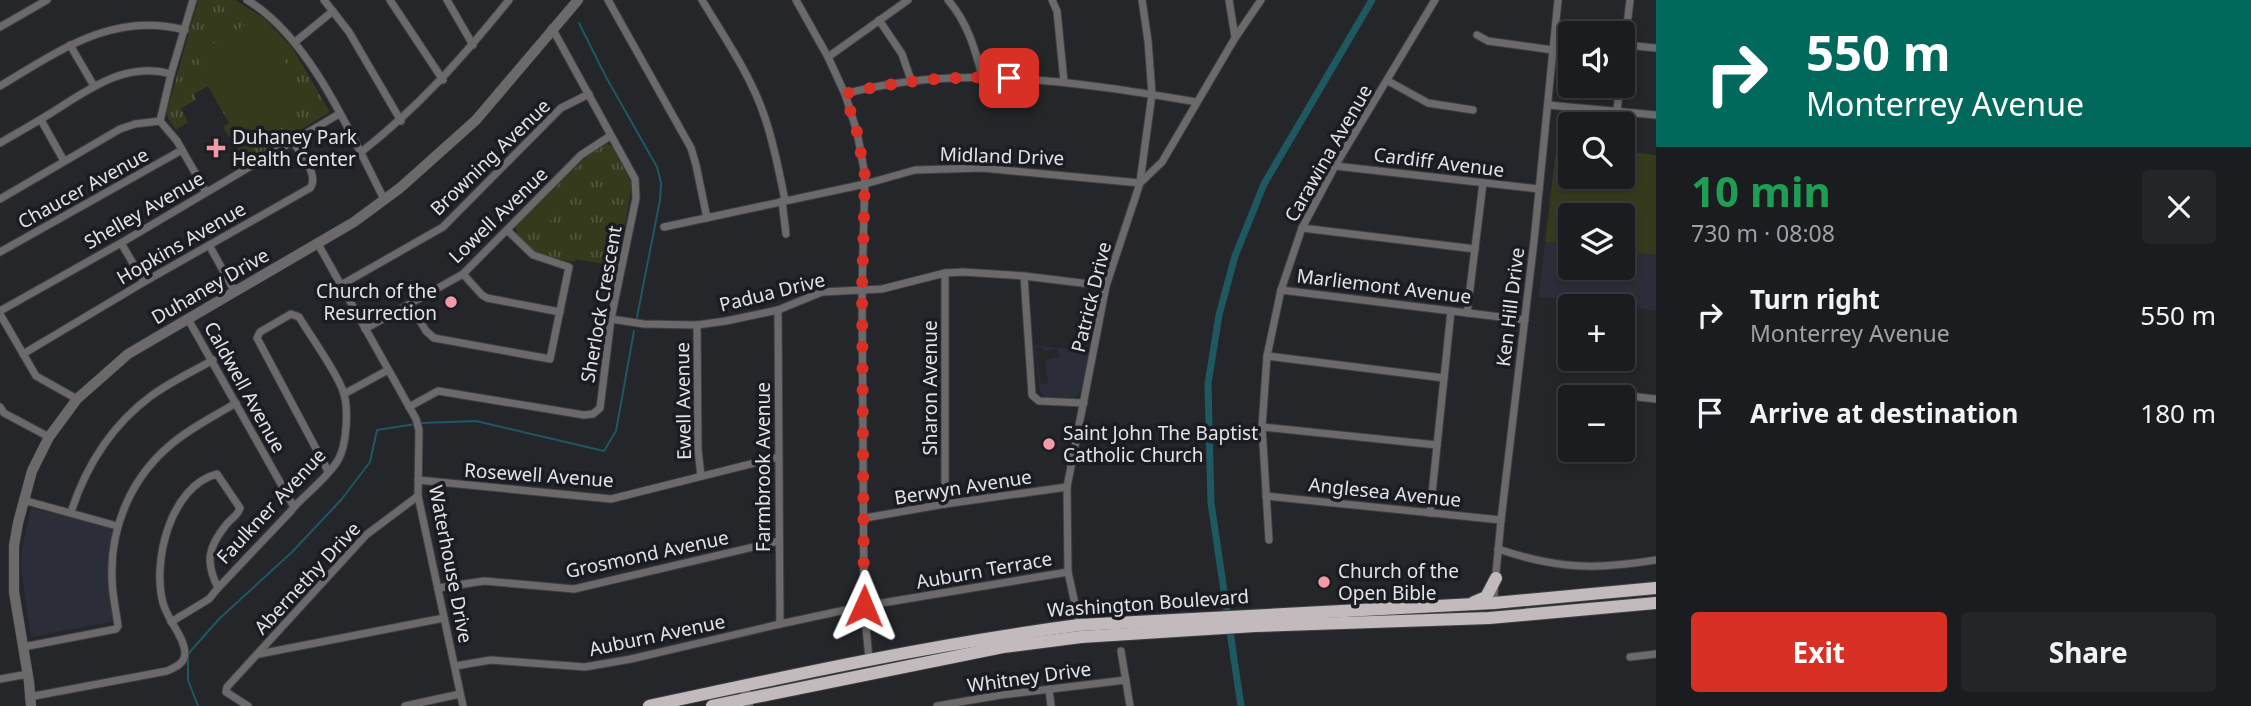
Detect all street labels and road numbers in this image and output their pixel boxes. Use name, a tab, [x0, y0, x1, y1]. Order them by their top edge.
street label: Carawina Avenue	[1278, 80, 1378, 226]
street label: Browning Avenue	[424, 93, 556, 221]
street label: Chaucer Avenue	[13, 141, 153, 235]
street label: Midland Drive	[939, 141, 1065, 171]
street label: Cardiff Avenue	[1372, 141, 1506, 183]
street label: Lowell Avenue	[443, 161, 553, 269]
street label: Shelley Avenue	[79, 165, 209, 255]
street label: Hopkins Avenue	[112, 196, 250, 290]
street label: Sherlock Crescent	[574, 223, 628, 385]
street label: Patrick Drive	[1065, 239, 1117, 355]
street label: Duhaney Drive	[146, 242, 274, 330]
street label: Ken Hill Drive	[1490, 246, 1530, 368]
street label: Marliemont Avenue	[1295, 262, 1473, 310]
street label: Padua Drive	[716, 266, 828, 318]
street label: Caldwell Avenue	[198, 317, 292, 457]
street label: Sharon Avenue	[917, 320, 943, 456]
street label: Ewell Avenue	[669, 342, 697, 460]
street label: Farmbrook Avenue	[750, 382, 776, 552]
street label: Faulkner Avenue	[211, 443, 331, 569]
street label: Rosewell Avenue	[463, 457, 615, 493]
street label: Berwyn Avenue	[892, 463, 1034, 511]
street label: Anglesea Avenue	[1307, 471, 1463, 513]
street label: Waterhouse Drive	[423, 483, 479, 645]
street label: Abernethy Drive	[248, 516, 366, 640]
street label: Grosmond Avenue	[563, 524, 731, 584]
street label: Auburn Terrace	[914, 545, 1054, 595]
street label: Washington Boulevard	[1046, 583, 1250, 623]
street label: Auburn Avenue	[587, 608, 727, 662]
street label: Whitney Drive	[965, 655, 1093, 699]

